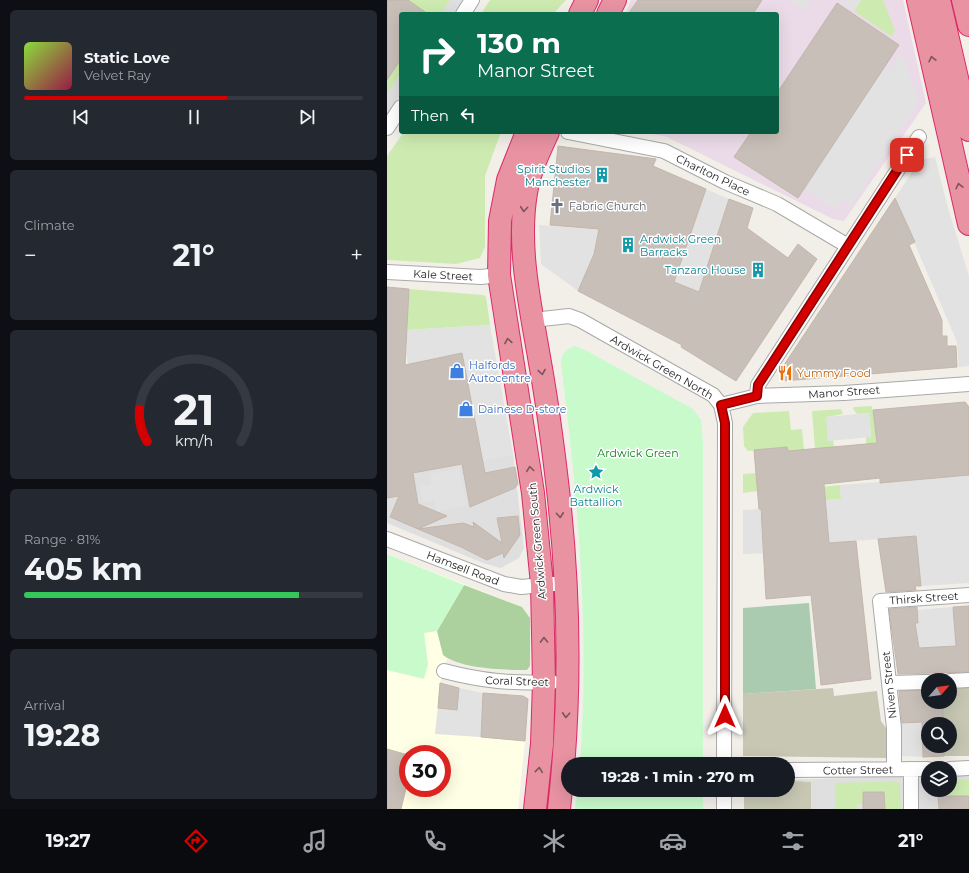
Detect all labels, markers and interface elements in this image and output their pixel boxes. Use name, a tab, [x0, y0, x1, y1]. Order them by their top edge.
text: 130 m	[477, 26, 561, 60]
icon: right	[411, 28, 463, 80]
text: Static Love	[84, 48, 170, 67]
one-way arrow	[929, 56, 937, 62]
text: Manor Street	[477, 60, 595, 82]
text: Velvet Ray	[84, 67, 151, 83]
icon: left	[457, 104, 479, 126]
icon: previous	[70, 106, 92, 128]
icon: pause	[183, 106, 205, 128]
icon: next	[296, 106, 318, 128]
text: Then	[411, 106, 449, 125]
pin	[890, 138, 924, 172]
icon: arrive	[896, 144, 918, 166]
street label: Charlton Place	[674, 151, 753, 199]
place label: Spirit Studios Manchester	[517, 162, 591, 189]
building icon: Spirit Studios Manchester	[593, 166, 611, 184]
one-way arrow	[956, 183, 964, 190]
church icon: Fabric Church	[548, 197, 566, 215]
place label: Fabric Church	[569, 199, 646, 213]
one-way arrow	[520, 206, 529, 212]
text: Climate	[24, 217, 75, 233]
place label: Ardwick Green Barracks	[640, 232, 721, 259]
building icon: Ardwick Green Barracks	[619, 236, 637, 254]
text: 21°	[173, 237, 215, 274]
text: −	[24, 242, 37, 269]
text: +	[350, 242, 363, 269]
building icon: Tanzaro House	[749, 261, 767, 279]
place label: Tanzaro House	[665, 263, 746, 277]
street label: Kale Street	[413, 266, 474, 284]
street label: Ardwick Green North	[608, 332, 716, 402]
one-way arrow	[505, 338, 513, 344]
place label: Halfords Autocentre	[469, 358, 531, 385]
shop icon: Halfords Autocentre	[448, 362, 466, 380]
restaurant icon: Yummy Food	[776, 364, 794, 382]
place label: Yummy Food	[797, 366, 871, 380]
one-way arrow	[537, 369, 546, 375]
street label: Manor Street	[808, 382, 881, 401]
text: 21	[173, 385, 214, 435]
shop icon: Dainese D-store	[457, 400, 475, 418]
place label: Dainese D-store	[478, 402, 567, 416]
text: km/h	[174, 432, 213, 450]
park label: Ardwick Green	[597, 446, 679, 460]
place icon: Ardwick Battallion	[587, 463, 605, 481]
one-way arrow	[526, 466, 535, 472]
street label: Ardwick Green South	[525, 482, 549, 600]
place label: Ardwick Battallion	[569, 482, 623, 509]
one-way arrow	[556, 512, 565, 518]
text: Range · 81%	[24, 531, 100, 547]
street label: Hamsell Road	[425, 548, 501, 588]
text: 405 km	[24, 551, 142, 588]
street label: Thirsk Street	[889, 589, 960, 607]
one-way arrow	[540, 637, 548, 643]
street label: Niven Street	[878, 650, 900, 720]
street label: Coral Street	[485, 673, 550, 689]
north arrow	[921, 673, 957, 709]
map controls	[921, 673, 957, 797]
position arrow	[704, 695, 746, 737]
text: Arrival	[24, 697, 65, 713]
one-way arrow	[562, 712, 570, 718]
text: 19:28	[24, 717, 100, 754]
button: search	[921, 717, 957, 753]
speed limit sign: 30	[399, 745, 451, 797]
button: layers	[921, 761, 957, 797]
street label: Cotter Street	[823, 762, 894, 778]
one-way arrow	[534, 767, 543, 773]
text: 19:28 · 1 min · 270 m	[602, 767, 754, 786]
icon: directions	[182, 827, 210, 855]
icon: music	[301, 827, 329, 855]
icon: phone	[421, 827, 449, 855]
icon: climate	[540, 827, 568, 855]
icon: car	[659, 827, 687, 855]
icon: filters	[779, 827, 807, 855]
text: 19:27	[46, 830, 91, 852]
text: 21°	[898, 830, 923, 852]

